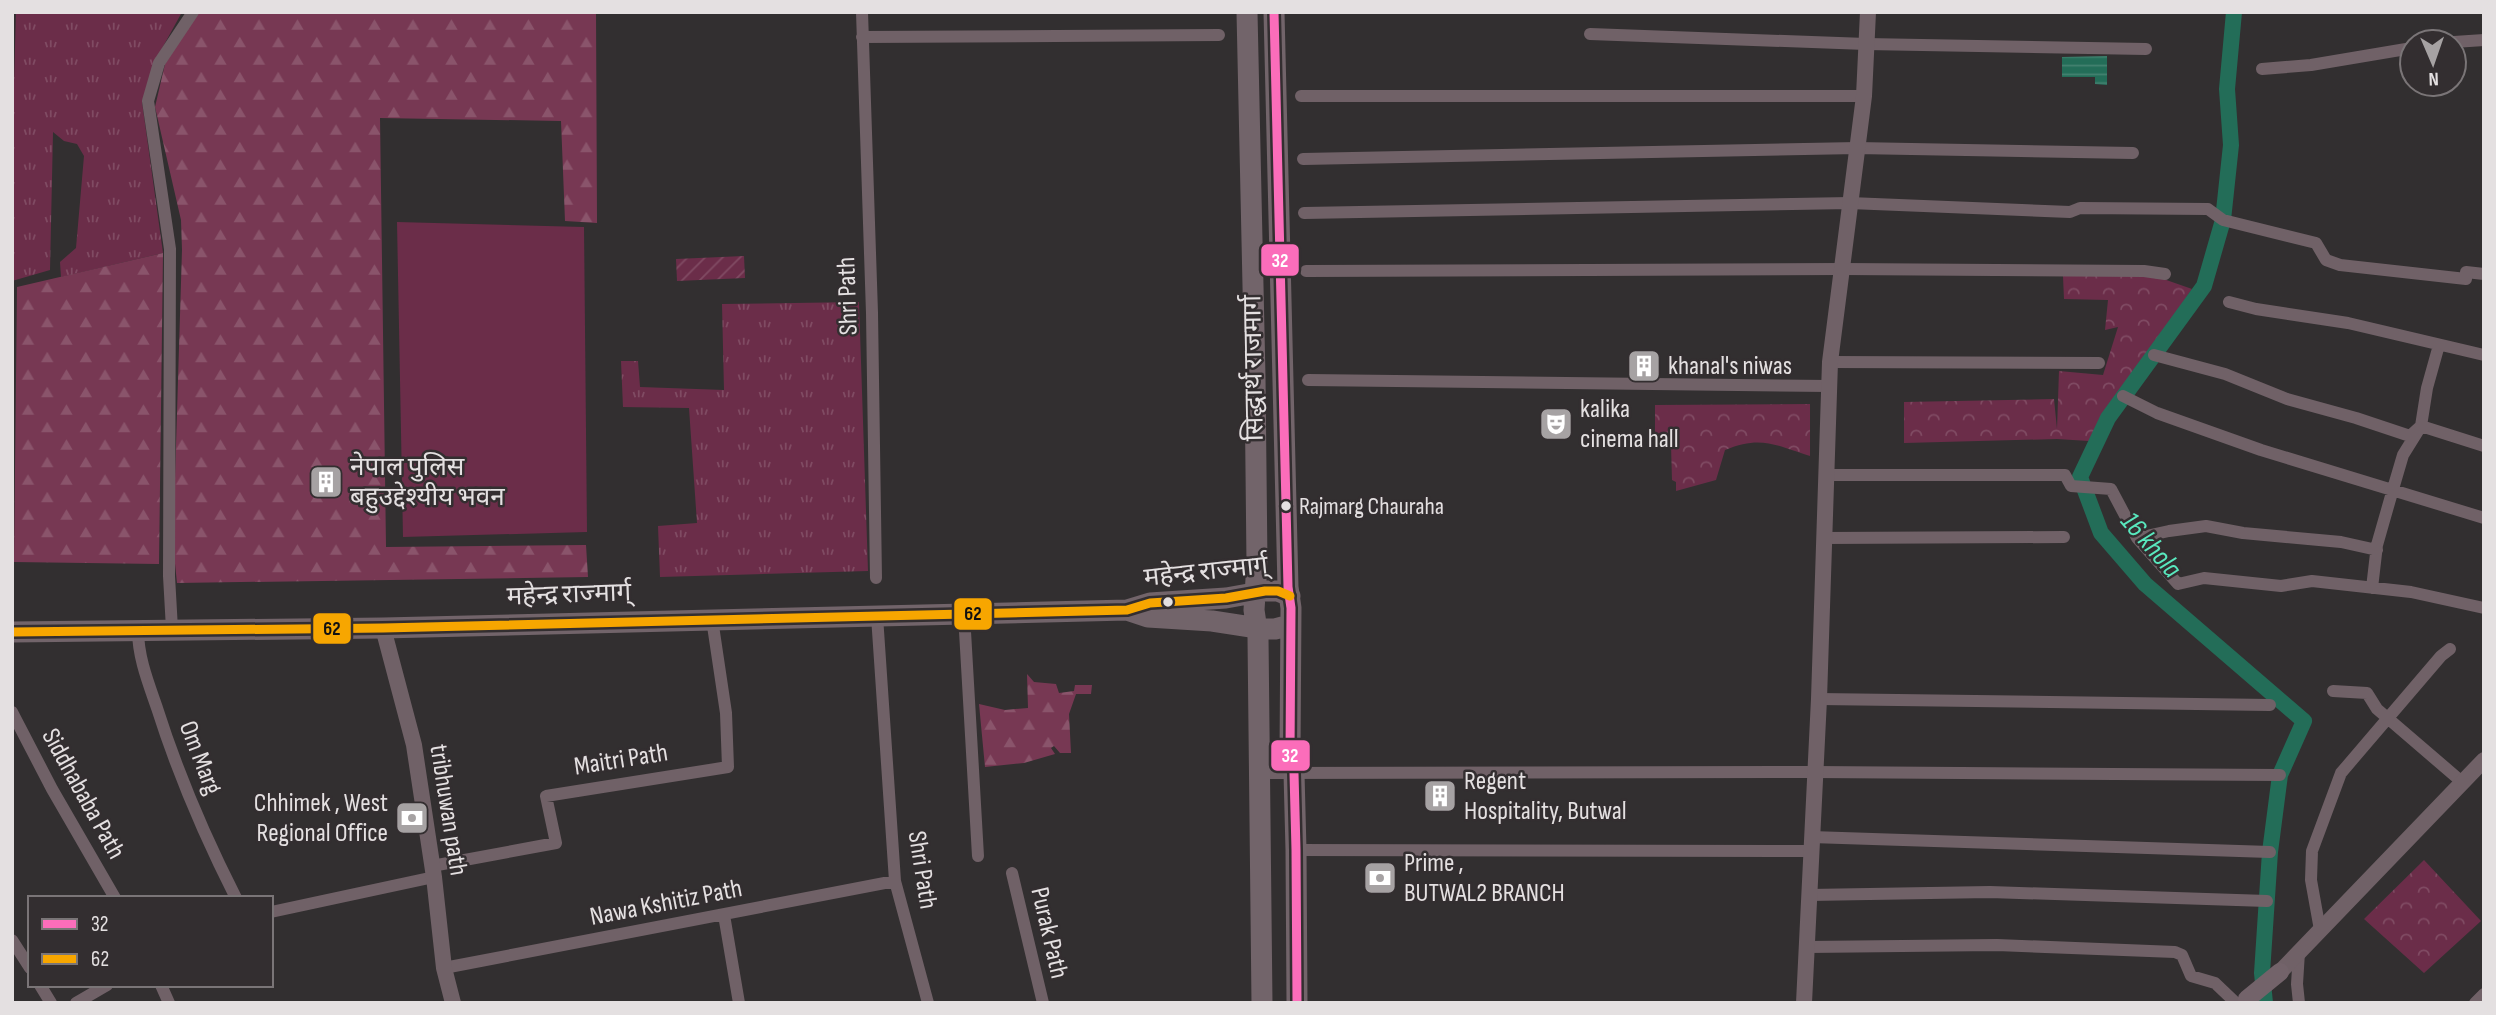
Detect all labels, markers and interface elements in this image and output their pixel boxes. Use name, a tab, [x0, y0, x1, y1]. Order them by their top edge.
north arrow	[2398, 28, 2468, 98]
text: N	[2428, 67, 2439, 90]
line badge: 32	[1260, 243, 1300, 277]
text: 32	[1272, 250, 1288, 273]
street label: Shri Path	[831, 256, 865, 336]
street label: सिद्धार्थ राजमार्ग	[1236, 294, 1271, 441]
building icon: khanal's niwas	[1625, 347, 1663, 385]
place label: khanal's niwas	[1668, 351, 1792, 382]
place label: kalika cinema hall	[1580, 394, 1678, 455]
theatre icon: kalika cinema hall	[1537, 405, 1575, 443]
place label: नेपाल पुलिस बहुउद्देश्यीय भवन	[350, 451, 505, 514]
building icon: नेपाल पुलिस बहुउद्देश्यीय भवन	[307, 463, 345, 501]
place label: Rajmarg Chauraha	[1299, 492, 1444, 521]
marker: Rajmarg Chauraha	[1279, 499, 1293, 513]
water label: 16 khola	[2114, 505, 2189, 585]
street label: महेन्द्र राज्मार्ग्	[1142, 549, 1273, 594]
street label: महेन्द्र राज्मार्ग्	[506, 576, 636, 613]
unlabelled marker	[1161, 595, 1175, 609]
line badge: 62	[953, 597, 993, 631]
text: 62	[964, 603, 982, 626]
line badge: 62	[312, 612, 352, 645]
text: 62	[323, 618, 341, 641]
street label: Om Marg	[172, 717, 228, 799]
street label: Siddhababa Path	[34, 723, 132, 865]
street label: Maitri Path	[572, 737, 670, 783]
line badge: 32	[1270, 739, 1311, 772]
street label: tribhuwan path	[422, 742, 474, 878]
text: 32	[1282, 745, 1298, 768]
place label: Regent Hospitality, Butwal	[1464, 766, 1627, 827]
building icon: Regent Hospitality, Butwal	[1421, 777, 1459, 815]
place label: Chhimek , West Regional Office	[254, 788, 388, 849]
bank icon: Chhimek , West Regional Office	[393, 799, 431, 837]
street label: Shri Path	[901, 829, 943, 911]
place label: Prime , BUTWAL2 BRANCH	[1404, 848, 1565, 909]
bank icon: Prime , BUTWAL2 BRANCH	[1361, 859, 1399, 897]
street label: Nawa Kshitiz Path	[587, 873, 745, 933]
street label: Purak Path	[1023, 884, 1075, 982]
legend	[28, 896, 273, 987]
text: 32	[91, 912, 108, 937]
text: 62	[91, 947, 109, 972]

